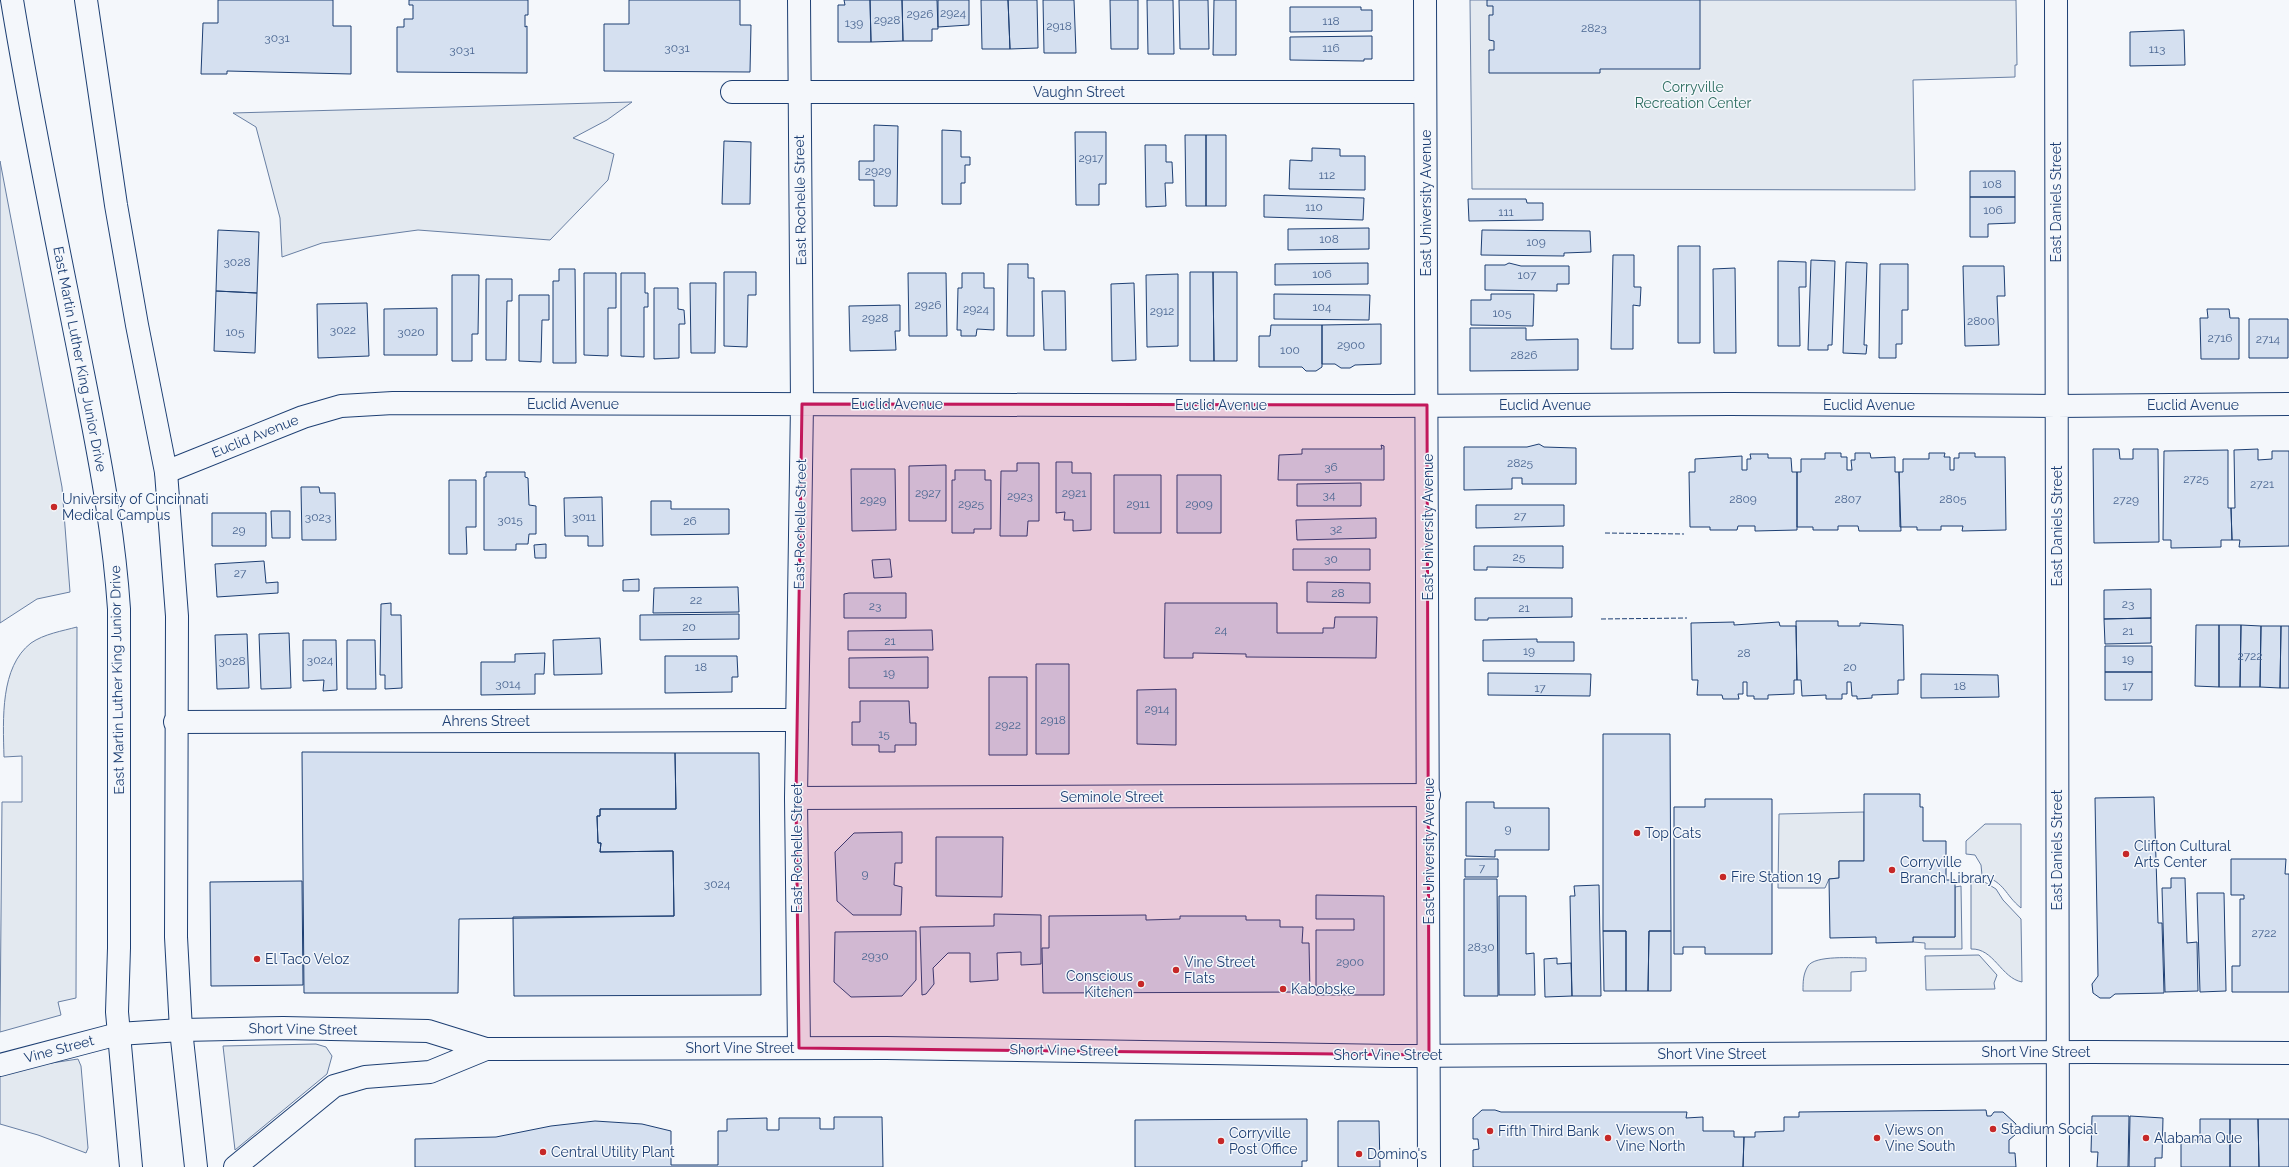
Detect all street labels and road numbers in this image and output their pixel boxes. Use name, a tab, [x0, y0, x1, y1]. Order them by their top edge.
street label: Vaughn Street	[1033, 84, 1125, 100]
street label: East University Avenue	[1418, 129, 1434, 277]
street label: East Rochelle Street	[791, 134, 809, 265]
street label: East Daniels Street	[2048, 141, 2064, 263]
street label: East Martin Luther King Junior Drive	[50, 245, 110, 473]
street label: Euclid Avenue	[527, 396, 619, 412]
street label: Euclid Avenue	[851, 396, 943, 412]
street label: Euclid Avenue	[1175, 397, 1267, 413]
street label: Euclid Avenue	[1499, 397, 1591, 413]
street label: Euclid Avenue	[1823, 397, 1915, 413]
street label: Euclid Avenue	[2147, 397, 2239, 413]
street label: Euclid Avenue	[209, 411, 301, 461]
street label: East University Avenue	[1420, 453, 1436, 601]
street label: East Rochelle Street	[791, 458, 809, 589]
street label: East Daniels Street	[2049, 465, 2065, 587]
street label: East Martin Luther King Junior Drive	[107, 565, 127, 795]
street label: Ahrens Street	[442, 713, 530, 729]
street label: East University Avenue	[1421, 777, 1437, 925]
street label: East Rochelle Street	[789, 782, 805, 913]
street label: Seminole Street	[1060, 789, 1164, 805]
street label: East Daniels Street	[2049, 789, 2065, 911]
street label: Short Vine Street	[248, 1020, 358, 1038]
street label: Vine Street	[22, 1032, 96, 1066]
street label: Short Vine Street	[685, 1040, 795, 1056]
street label: Short Vine Street	[1009, 1041, 1119, 1059]
street label: Short Vine Street	[1981, 1044, 2091, 1060]
street label: Short Vine Street	[1657, 1046, 1767, 1062]
street label: Short Vine Street	[1333, 1047, 1443, 1063]

